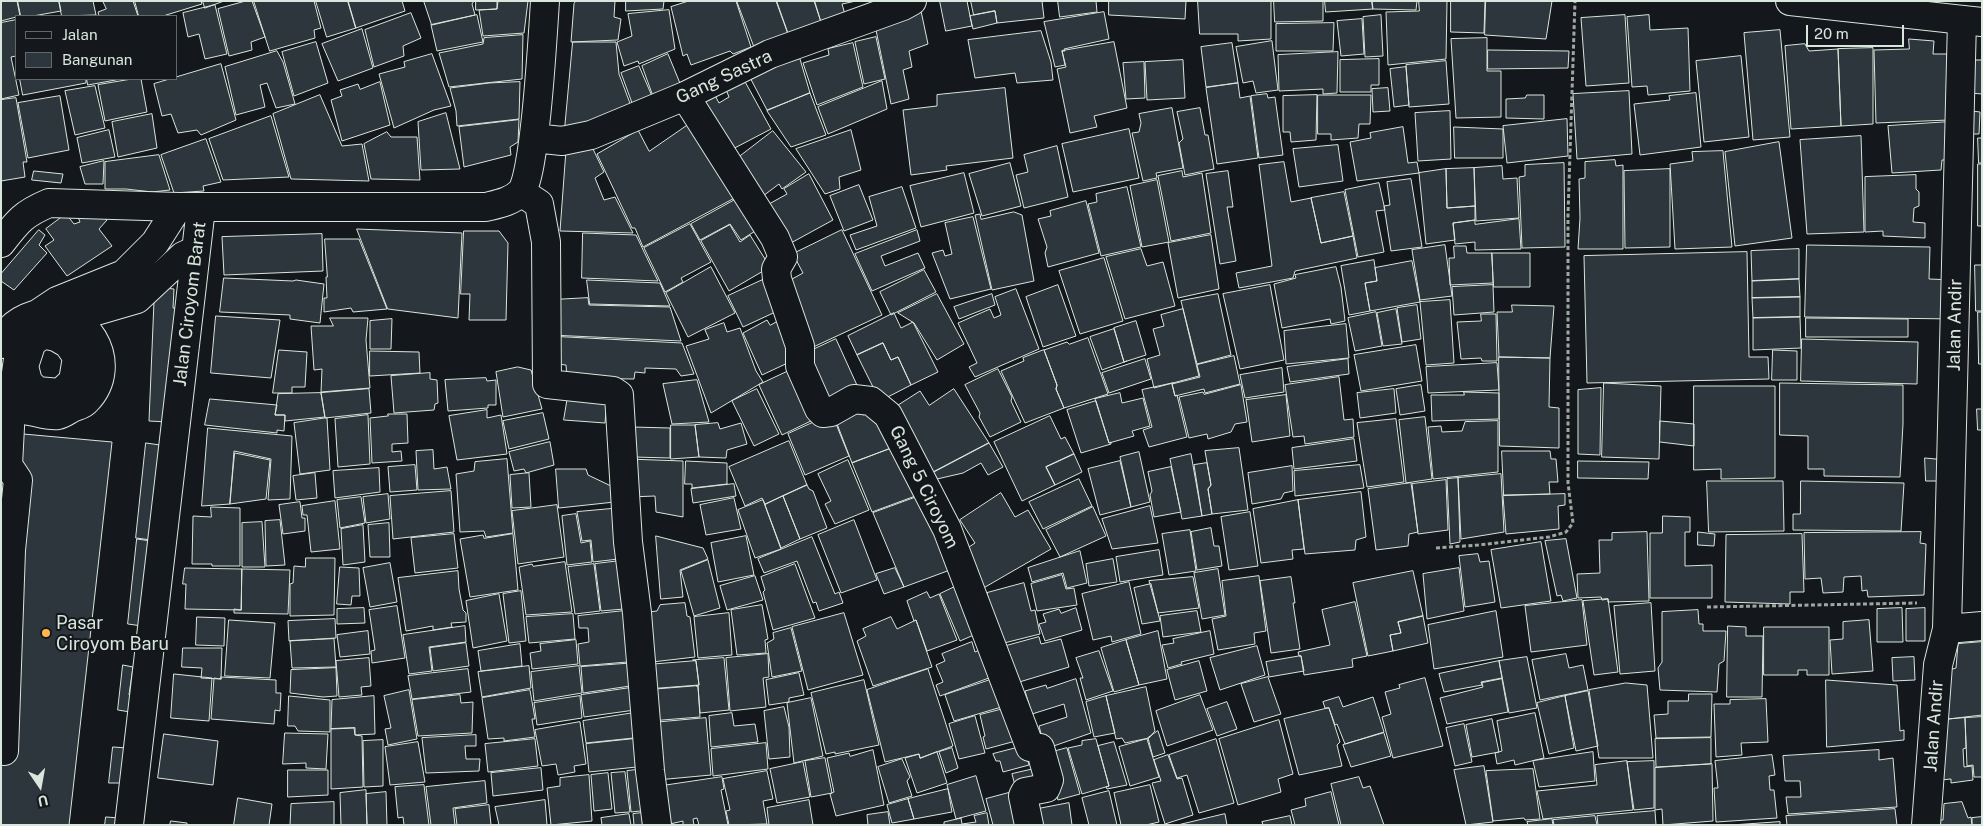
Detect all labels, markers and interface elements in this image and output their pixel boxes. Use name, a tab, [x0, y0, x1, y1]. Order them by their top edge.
legend	[15, 15, 178, 80]
scale bar	[1808, 15, 1906, 47]
text: 20 m	[1814, 25, 1849, 42]
text: Jalan	[62, 26, 98, 43]
street label: Gang Sastra	[673, 45, 775, 109]
text: Bangunan	[62, 51, 133, 68]
street label: Jalan Ciroyom Barat	[169, 220, 211, 388]
street label: Jalan Andir	[1943, 278, 1967, 372]
street label: Gang 5 Ciroyom	[885, 422, 963, 552]
place label: Pasar Ciroyom Baru	[56, 612, 169, 654]
marker: Pasar Ciroyom Baru	[40, 627, 52, 639]
street label: Jalan Andir	[1920, 679, 1948, 773]
north arrow	[15, 761, 65, 811]
text: U	[37, 792, 50, 810]

